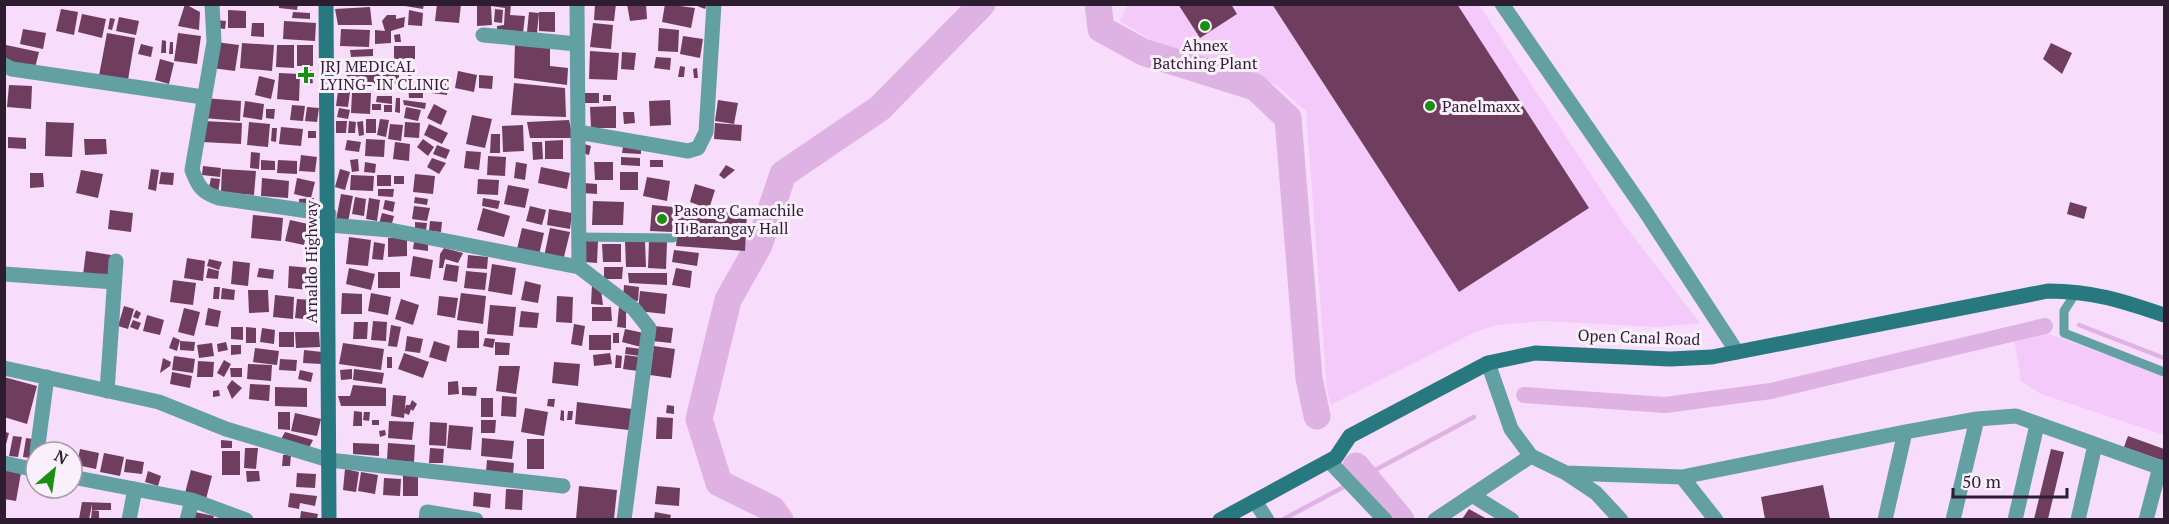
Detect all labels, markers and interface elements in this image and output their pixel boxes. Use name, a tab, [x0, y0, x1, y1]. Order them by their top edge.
marker: Ahnex Batching Plant	[1198, 19, 1212, 33]
place label: Ahnex Batching Plant	[1152, 34, 1258, 74]
place label: JRJ MEDICAL LYING- IN CLINIC	[320, 55, 450, 95]
marker: JRJ MEDICAL LYING- IN CLINIC	[297, 66, 315, 84]
place label: Panelmaxx	[1442, 95, 1521, 117]
marker: Panelmaxx	[1423, 99, 1437, 113]
street label: Arnaldo Highway	[300, 199, 322, 324]
place label: Pasong Camachile II Barangay Hall	[674, 199, 804, 239]
marker: Pasong Camachile II Barangay Hall	[655, 212, 669, 226]
street label: Open Canal Road	[1577, 324, 1701, 350]
north arrow	[24, 440, 84, 500]
text: N	[51, 444, 72, 469]
scale bar	[1953, 461, 2067, 499]
text: 50 m	[1962, 469, 2002, 493]

